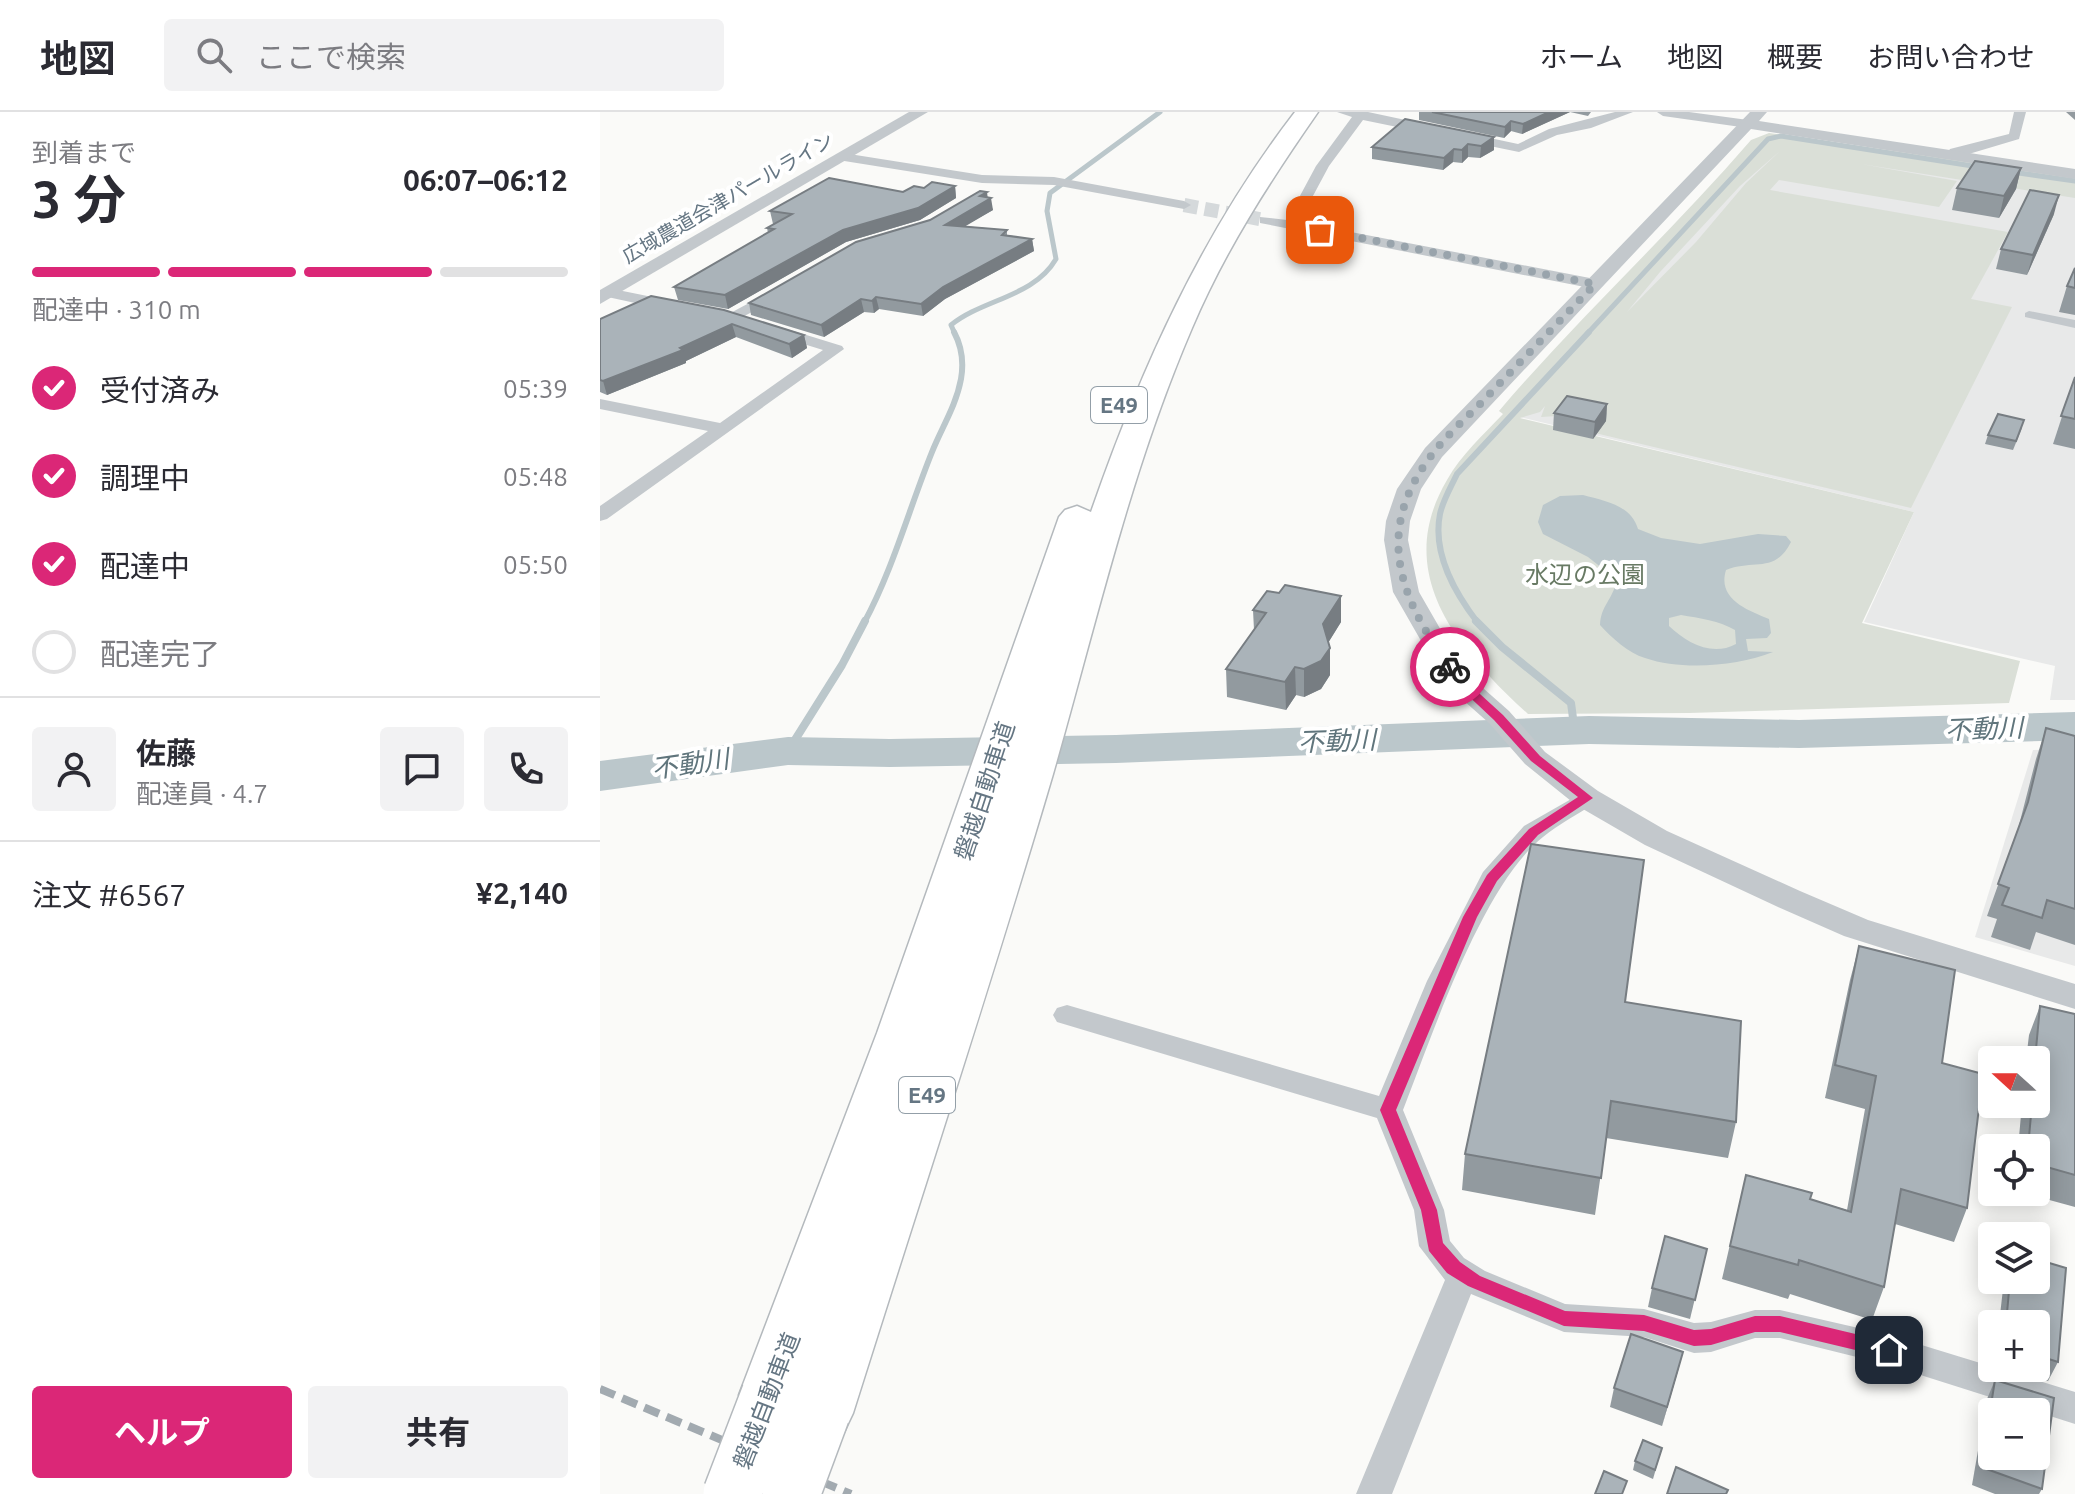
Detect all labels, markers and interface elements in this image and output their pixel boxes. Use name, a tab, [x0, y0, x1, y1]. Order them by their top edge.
search box	[164, 19, 724, 91]
icon: search	[192, 33, 236, 77]
text: 地図	[40, 37, 116, 79]
text: ここで検索	[256, 40, 406, 74]
text: ホーム	[1540, 41, 1623, 72]
text: 地図	[1667, 41, 1723, 72]
text: 概要	[1767, 41, 1823, 72]
text: お問い合わせ	[1867, 41, 2035, 72]
street label: 広域農道会津パールライン	[618, 128, 837, 268]
text: 到着まで	[32, 138, 136, 167]
text: 06:07–06:12	[403, 163, 568, 197]
text: 3 分	[32, 170, 126, 228]
pin	[1286, 196, 1354, 264]
icon: bag	[1298, 208, 1342, 252]
text: 配達中 · 310 m	[32, 295, 201, 324]
icon: check	[32, 366, 76, 410]
text: 受付済み	[100, 373, 220, 407]
text: 05:39	[503, 374, 568, 403]
road number: E49	[1091, 387, 1147, 423]
icon: check	[32, 454, 76, 498]
text: 調理中	[100, 461, 190, 495]
text: 05:48	[503, 462, 568, 491]
icon: check	[32, 542, 76, 586]
text: 配達中	[100, 549, 190, 583]
text: 05:50	[503, 550, 568, 579]
park label: 水辺の公園	[1525, 561, 1645, 588]
courier	[1410, 627, 1490, 707]
text: 配達完了	[100, 637, 220, 671]
icon: bike	[1428, 645, 1472, 689]
water label: 不動川	[1944, 713, 2026, 744]
street label: 磐越自動車道	[949, 718, 1020, 863]
water label: 不動川	[1297, 725, 1379, 756]
button: person	[32, 727, 116, 811]
button: chat	[380, 727, 464, 811]
button: phone	[484, 727, 568, 811]
text: 佐藤	[136, 736, 196, 770]
water label: 不動川	[649, 743, 734, 783]
text: 配達員 · 4.7	[136, 779, 268, 808]
text: ¥2,140	[476, 876, 568, 910]
text: 注文 #6567	[32, 878, 186, 912]
north arrow	[1978, 1046, 2050, 1118]
map controls	[1978, 1046, 2050, 1470]
road number: E49	[899, 1077, 955, 1113]
button: locate	[1978, 1134, 2050, 1206]
button: layers	[1978, 1222, 2050, 1294]
button: +	[1978, 1310, 2050, 1382]
pin	[1855, 1316, 1923, 1384]
icon: home	[1867, 1328, 1911, 1372]
street label: 磐越自動車道	[728, 1329, 805, 1473]
button: ヘルプ	[32, 1386, 292, 1478]
button: 共有	[308, 1386, 568, 1478]
button: −	[1978, 1398, 2050, 1470]

